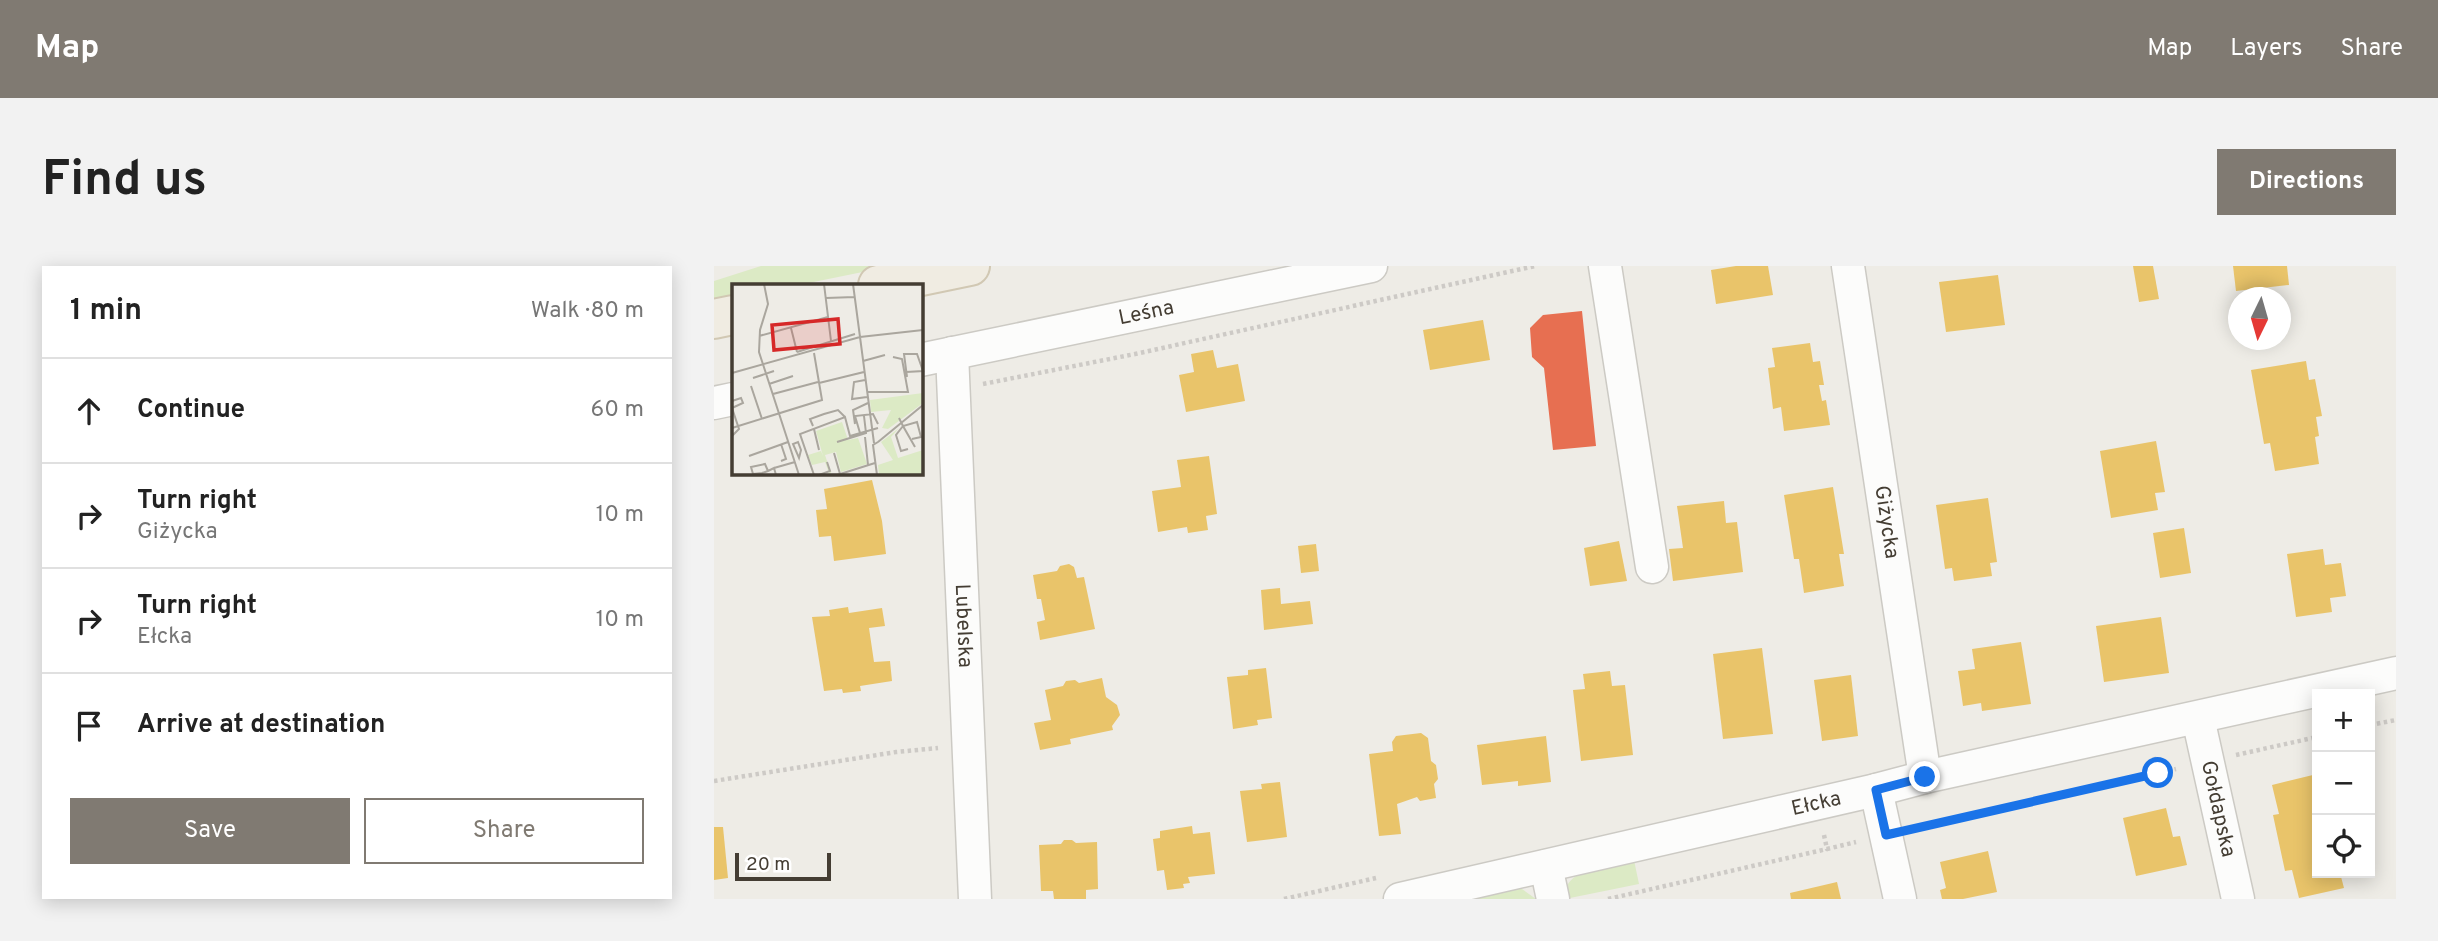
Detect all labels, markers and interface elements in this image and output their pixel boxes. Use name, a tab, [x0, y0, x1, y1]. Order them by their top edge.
text: Map	[35, 28, 99, 70]
text: Map	[2147, 34, 2192, 64]
text: Layers	[2230, 34, 2302, 64]
text: Share	[2340, 34, 2403, 64]
button: Directions	[2217, 149, 2396, 215]
text: Find us	[42, 151, 207, 213]
inset map	[732, 284, 922, 474]
north arrow	[2228, 287, 2291, 350]
text: 1 min	[70, 293, 142, 330]
street label: Leśna	[1116, 294, 1176, 332]
text: Walk · 80 m	[531, 297, 644, 326]
icon: ahead	[70, 392, 108, 430]
text: Continue	[137, 394, 245, 427]
text: 60 m	[591, 396, 644, 425]
street label: Giżycka	[1868, 484, 1905, 561]
text: Turn right	[137, 485, 257, 518]
icon: right	[70, 497, 108, 535]
text: 10 m	[596, 501, 644, 530]
text: Giżycka	[137, 518, 218, 547]
street label: Lubelska	[948, 583, 979, 668]
text: Turn right	[137, 590, 257, 623]
icon: right	[70, 602, 108, 640]
text: 10 m	[596, 606, 644, 635]
text: Ełcka	[137, 623, 192, 652]
map controls	[2312, 689, 2375, 878]
button: +	[2312, 689, 2375, 752]
icon: arrive	[70, 707, 108, 745]
text: Arrive at destination	[137, 709, 385, 742]
button: −	[2312, 752, 2375, 815]
route start	[2142, 757, 2173, 788]
street label: Gołdapska	[2194, 758, 2242, 860]
route end	[1909, 761, 1940, 792]
street label: Ełcka	[1789, 785, 1844, 822]
button: Save	[70, 798, 350, 864]
button: Share	[364, 798, 644, 864]
button: locate	[2312, 815, 2375, 878]
scale bar	[735, 850, 831, 882]
text: 20 m	[746, 853, 790, 877]

